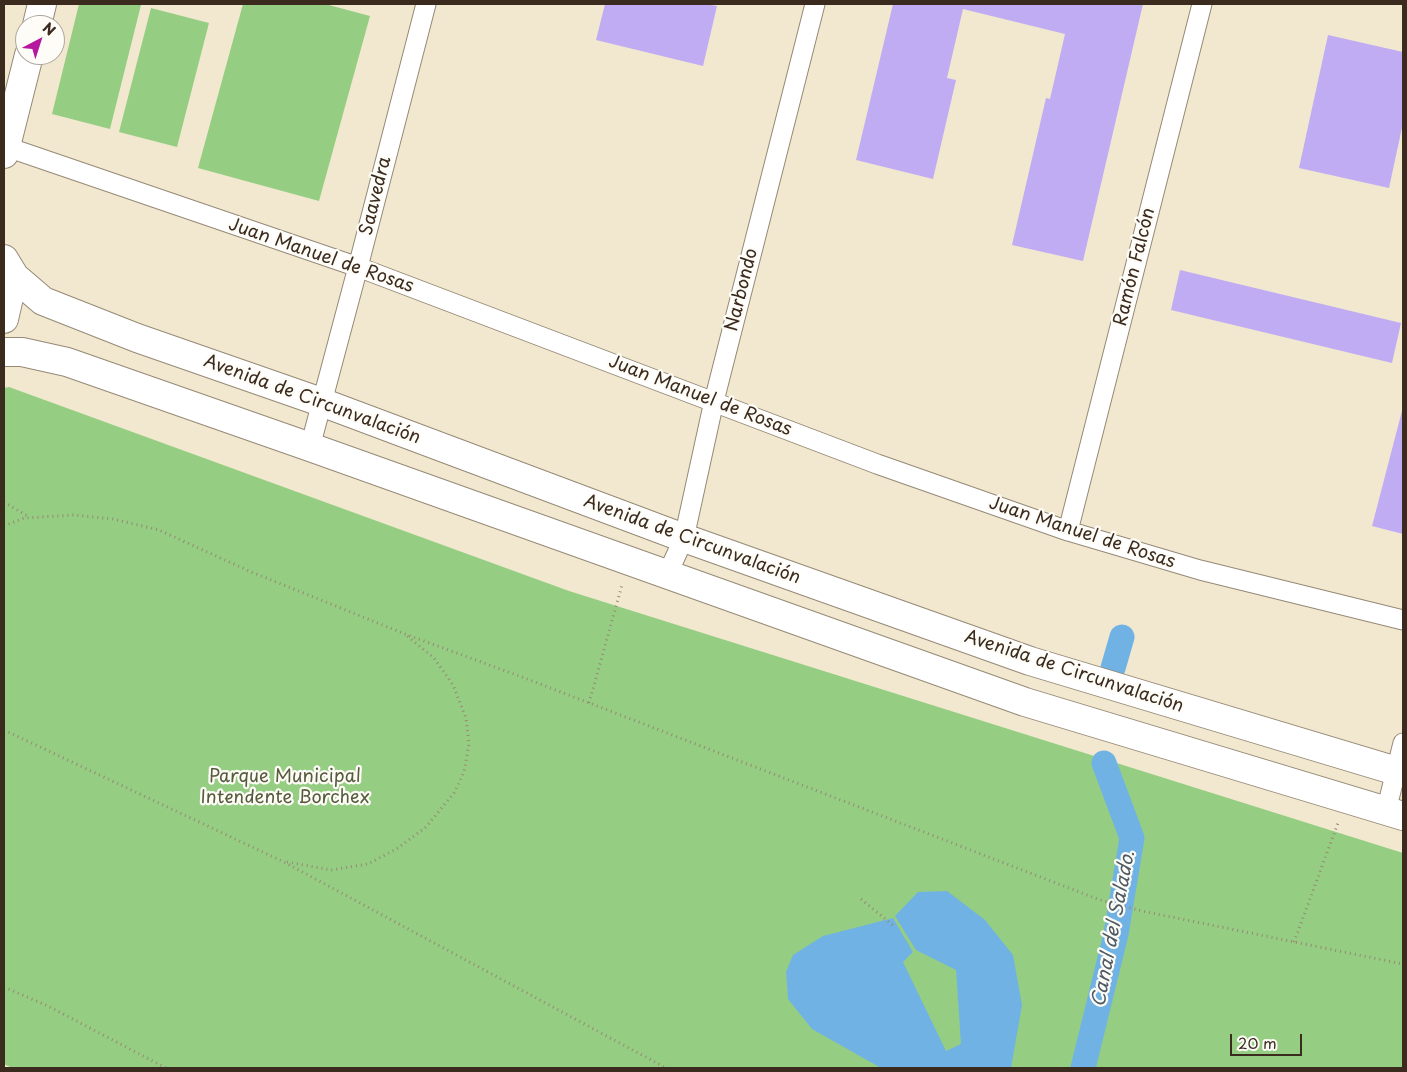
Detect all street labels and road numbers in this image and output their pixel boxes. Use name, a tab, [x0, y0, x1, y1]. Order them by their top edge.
street label: Saavedra	[356, 154, 396, 238]
street label: Ramón Falcón	[1110, 206, 1160, 328]
street label: Juan Manuel de Rosas	[226, 214, 416, 298]
street label: Narbondo	[721, 246, 763, 334]
street label: Avenida de Circunvalación	[201, 351, 423, 449]
street label: Juan Manuel de Rosas	[605, 351, 795, 441]
street label: Avenida de Circunvalación	[581, 491, 803, 589]
street label: Juan Manuel de Rosas	[986, 493, 1178, 573]
street label: Avenida de Circunvalación	[962, 626, 1186, 718]

